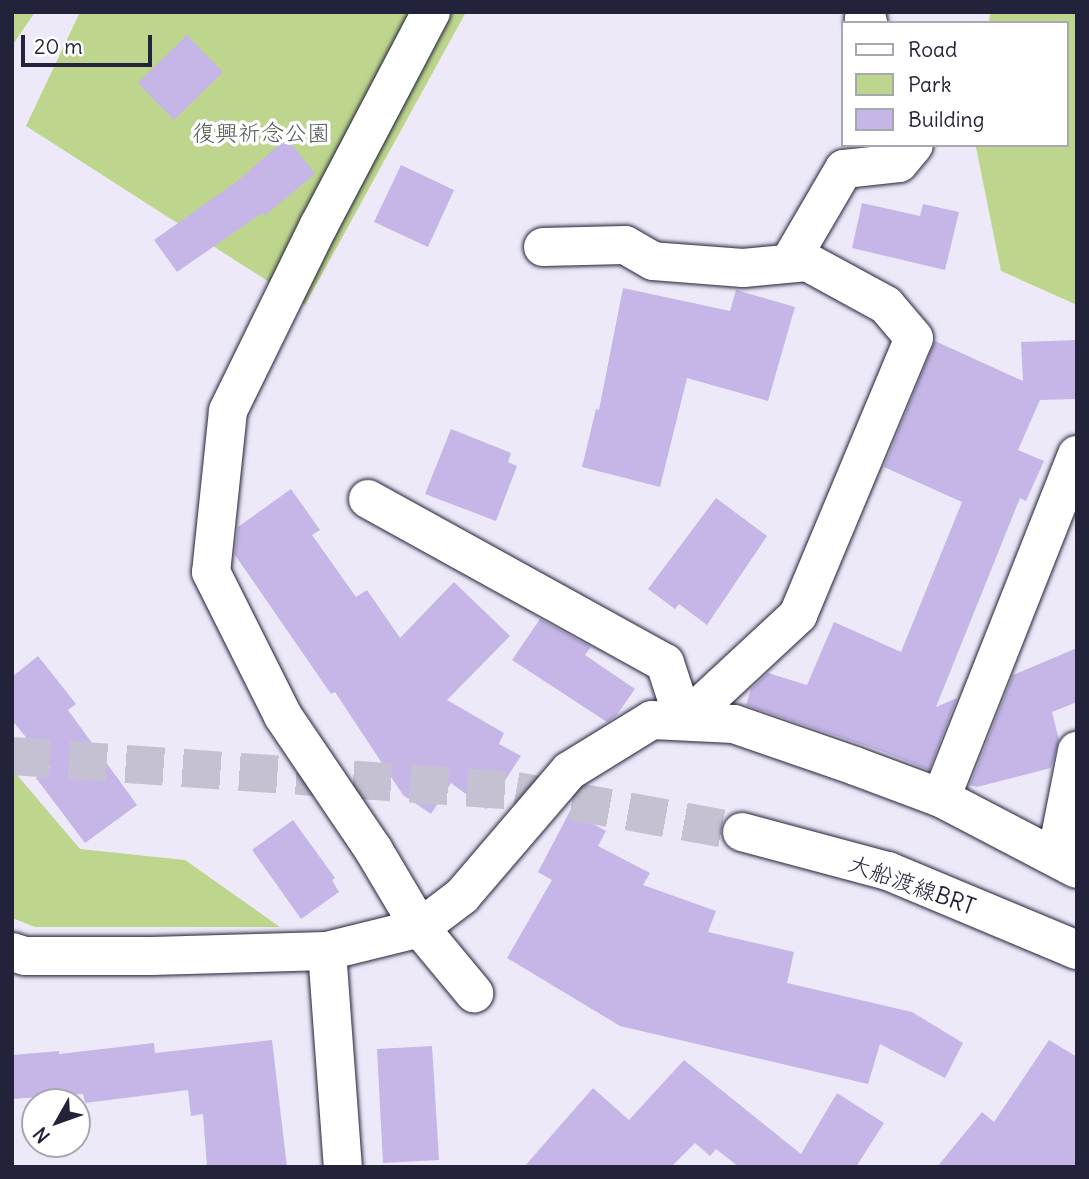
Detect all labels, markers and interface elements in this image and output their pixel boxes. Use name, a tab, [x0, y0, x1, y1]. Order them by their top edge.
scale bar	[24, 21, 156, 65]
legend	[841, 21, 1068, 147]
text: 20 m	[34, 33, 83, 60]
text: Road	[908, 36, 957, 63]
text: Park	[908, 71, 951, 98]
text: Building	[908, 106, 984, 133]
park label: 復興祈念公園	[192, 119, 330, 147]
street label: 大船渡線BRT	[845, 849, 979, 921]
north arrow	[21, 1088, 91, 1158]
text: N	[28, 1122, 55, 1148]

